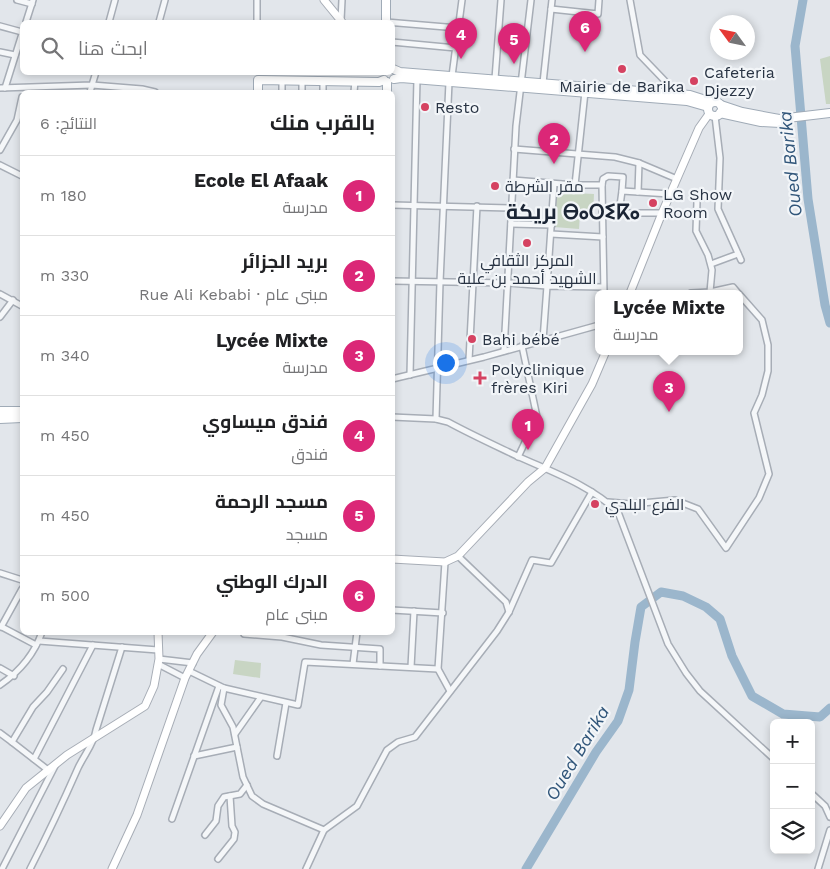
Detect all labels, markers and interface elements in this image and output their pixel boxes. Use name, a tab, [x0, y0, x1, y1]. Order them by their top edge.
pin: 6	[569, 11, 601, 52]
north arrow	[710, 15, 755, 60]
pin: 4	[445, 18, 477, 59]
search box	[20, 20, 395, 75]
pin: 5	[498, 23, 530, 64]
icon: search	[38, 34, 66, 62]
text: ابحث هنا	[78, 37, 148, 60]
marker: Mairie de Barika	[616, 63, 628, 75]
place label: Cafeteria Djezzy	[704, 63, 775, 100]
marker: Cafeteria Djezzy	[688, 75, 700, 87]
place label: Mairie de Barika	[559, 77, 685, 96]
place label: Resto	[435, 98, 479, 117]
marker: Resto	[419, 101, 431, 113]
text: بالقرب منك	[270, 110, 375, 135]
water label: Oued Barika	[774, 110, 806, 218]
text: النتائج: 6	[40, 114, 97, 133]
pin: 2	[538, 123, 570, 164]
text: Ecole El Afaak	[194, 169, 328, 192]
place label: مقر الشرطة	[505, 177, 584, 196]
marker: مقر الشرطة	[489, 180, 501, 192]
place label: LG Show Room	[663, 185, 732, 222]
text: 180 m	[40, 186, 87, 205]
text: 1	[356, 186, 362, 205]
marker: LG Show Room	[647, 197, 659, 209]
text: مدرسة	[282, 198, 328, 217]
district label: بريكة ⴱⴰⵔⵉⴽⴰ	[506, 199, 640, 224]
marker: المركز الثقافي الشهيد أحمد بن علية	[521, 237, 533, 249]
text: بريد الجزائر	[242, 250, 328, 273]
place label: المركز الثقافي الشهيد أحمد بن علية	[458, 251, 597, 289]
text: 330 m	[40, 266, 89, 285]
text: 2	[354, 266, 364, 285]
text: مبنى عام · Rue Ali Kebabi	[139, 285, 328, 304]
popup	[595, 290, 743, 355]
text: Lycée Mixte	[613, 296, 725, 319]
text: مدرسة	[613, 325, 659, 344]
text: Lycée Mixte	[216, 329, 328, 352]
place label: Bahi bébé	[482, 330, 560, 349]
marker: Bahi bébé	[466, 333, 478, 345]
text: 340 m	[40, 346, 90, 365]
text: 3	[354, 346, 364, 365]
your location	[433, 350, 459, 376]
text: مدرسة	[282, 358, 328, 377]
place label: Polyclinique frères Kiri	[491, 360, 584, 397]
marker: Polyclinique frères Kiri	[473, 371, 487, 385]
pin: 3	[653, 371, 685, 412]
pin: 1	[512, 409, 544, 450]
text: فندق ميساوي	[202, 410, 328, 433]
text: 450 m	[40, 426, 90, 445]
text: 4	[354, 426, 364, 445]
text: فندق	[291, 445, 328, 464]
text: مسجد الرحمة	[215, 490, 328, 513]
place label: الفرع البلدي	[605, 495, 684, 518]
marker: الفرع البلدي	[589, 498, 601, 510]
text: 450 m	[40, 506, 90, 525]
text: 5	[354, 506, 364, 525]
text: مسجد	[286, 525, 328, 544]
text: الدرك الوطني	[216, 570, 328, 593]
text: 500 m	[40, 586, 90, 605]
text: 6	[354, 586, 364, 605]
text: مبنى عام	[266, 605, 328, 624]
water label: Oued Barika	[541, 702, 613, 804]
map controls	[770, 719, 815, 854]
button: +	[770, 719, 815, 764]
button: −	[770, 764, 815, 809]
button: layers	[770, 809, 815, 854]

